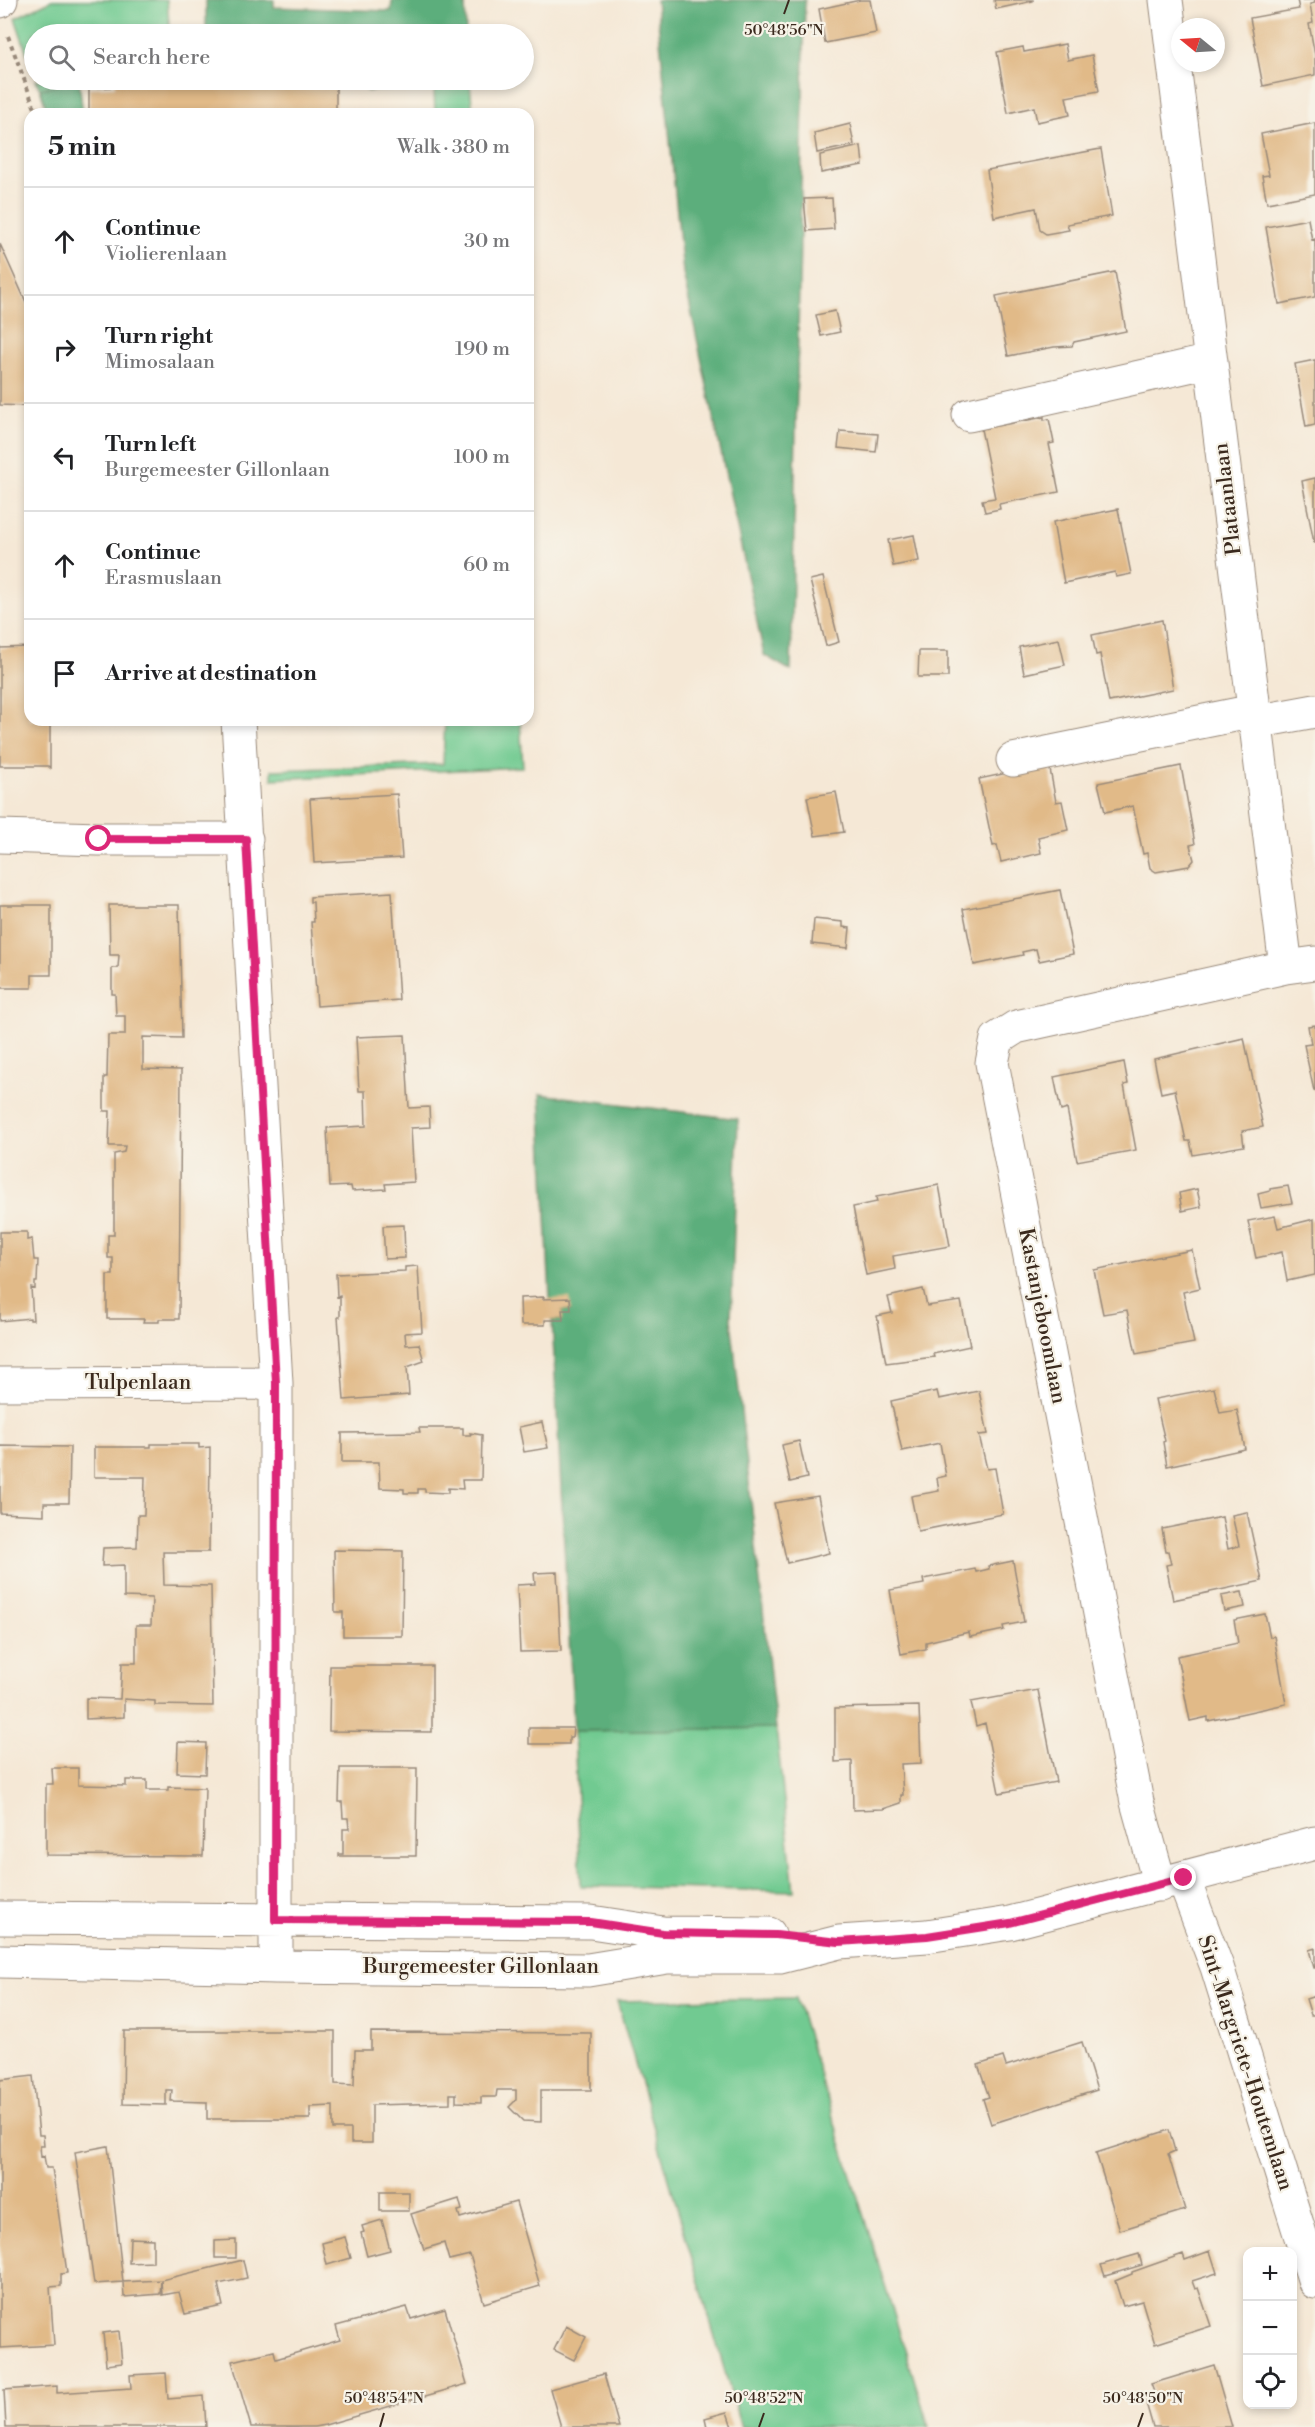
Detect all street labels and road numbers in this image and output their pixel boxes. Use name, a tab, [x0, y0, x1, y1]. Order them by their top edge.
street label: Plataanlaan	[1208, 441, 1248, 557]
street label: Kastanjeboomlaan	[1012, 1226, 1072, 1407]
street label: Tulpenlaan	[85, 1370, 192, 1396]
street label: Sint-Margriete-Houtemlaan	[1191, 1932, 1299, 2194]
street label: Burgemeester Gillonlaan	[362, 1954, 600, 1980]

